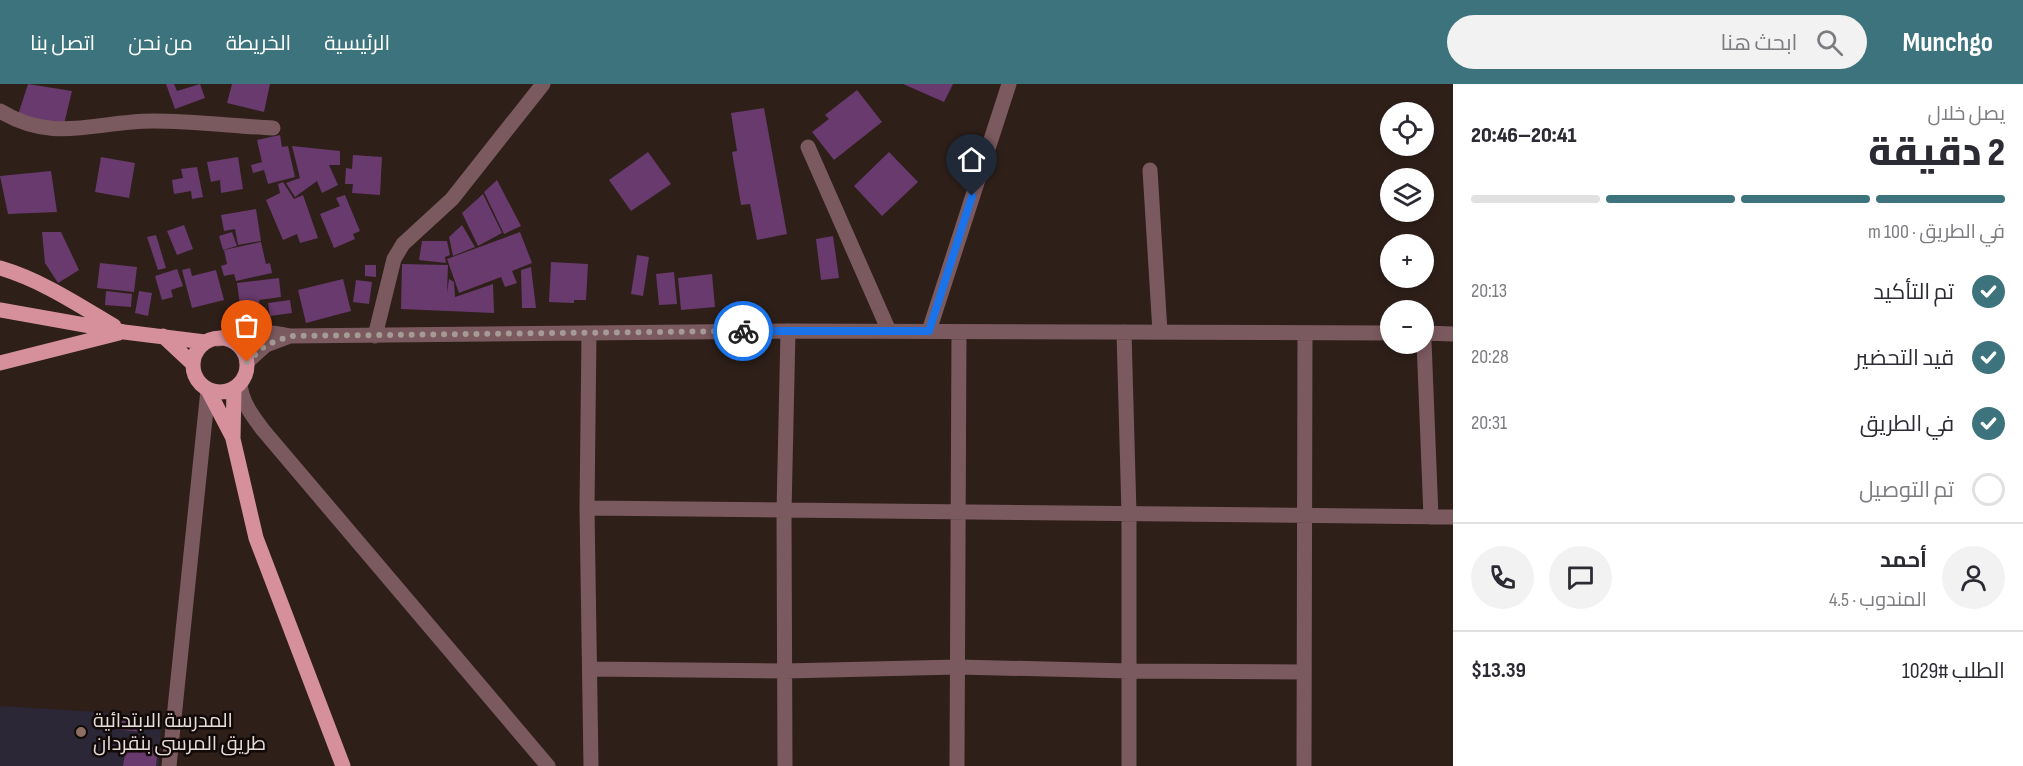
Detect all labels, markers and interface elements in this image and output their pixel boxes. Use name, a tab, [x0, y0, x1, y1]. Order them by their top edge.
search box	[1447, 15, 1867, 69]
icon: search	[1813, 26, 1846, 59]
text: Munchgo	[1903, 26, 1993, 59]
text: ابحث هنا	[1720, 30, 1798, 57]
text: اتصل بنا	[30, 31, 95, 56]
text: من نحن	[128, 31, 193, 56]
text: الخريطة	[226, 31, 291, 56]
text: الرئيسية	[324, 31, 390, 56]
map controls	[1380, 102, 1434, 354]
button: locate	[1380, 102, 1434, 156]
text: يصل خلال	[1928, 102, 2005, 126]
text: 20:41–20:46	[1471, 122, 1576, 149]
text: 2 دقيقة	[1868, 130, 2005, 177]
pin	[946, 134, 997, 196]
icon: home	[955, 143, 988, 176]
button: layers	[1380, 168, 1434, 222]
text: في الطريق · 100 m	[1868, 220, 2005, 244]
button: +	[1380, 234, 1434, 288]
icon: check	[1972, 275, 2005, 308]
text: 20:13	[1471, 279, 1507, 303]
text: تم التأكيد	[1873, 279, 1954, 306]
pin	[221, 300, 272, 362]
button: −	[1380, 300, 1434, 354]
courier	[713, 301, 773, 361]
icon: bag	[230, 309, 263, 342]
icon: bike	[727, 315, 760, 348]
icon: check	[1972, 341, 2005, 374]
text: 20:28	[1471, 345, 1509, 369]
text: قيد التحضير	[1855, 345, 1954, 372]
icon: check	[1972, 407, 2005, 440]
text: 20:31	[1471, 411, 1507, 435]
text: في الطريق	[1860, 411, 1954, 438]
text: تم التوصيل	[1859, 477, 1954, 504]
button: phone	[1471, 546, 1534, 609]
button: chat	[1549, 546, 1612, 609]
button: person	[1942, 546, 2005, 609]
text: أحمد	[1880, 547, 1927, 574]
text: المندوب · 4.5	[1829, 588, 1927, 612]
text: $13.39	[1471, 657, 1526, 684]
text: الطلب #1029	[1902, 658, 2005, 685]
place label: المدرسة الابتدائية طريق المرسى بنقردان	[93, 709, 266, 756]
marker: المدرسة الابتدائية طريق المرسى بنقردان	[74, 725, 88, 739]

